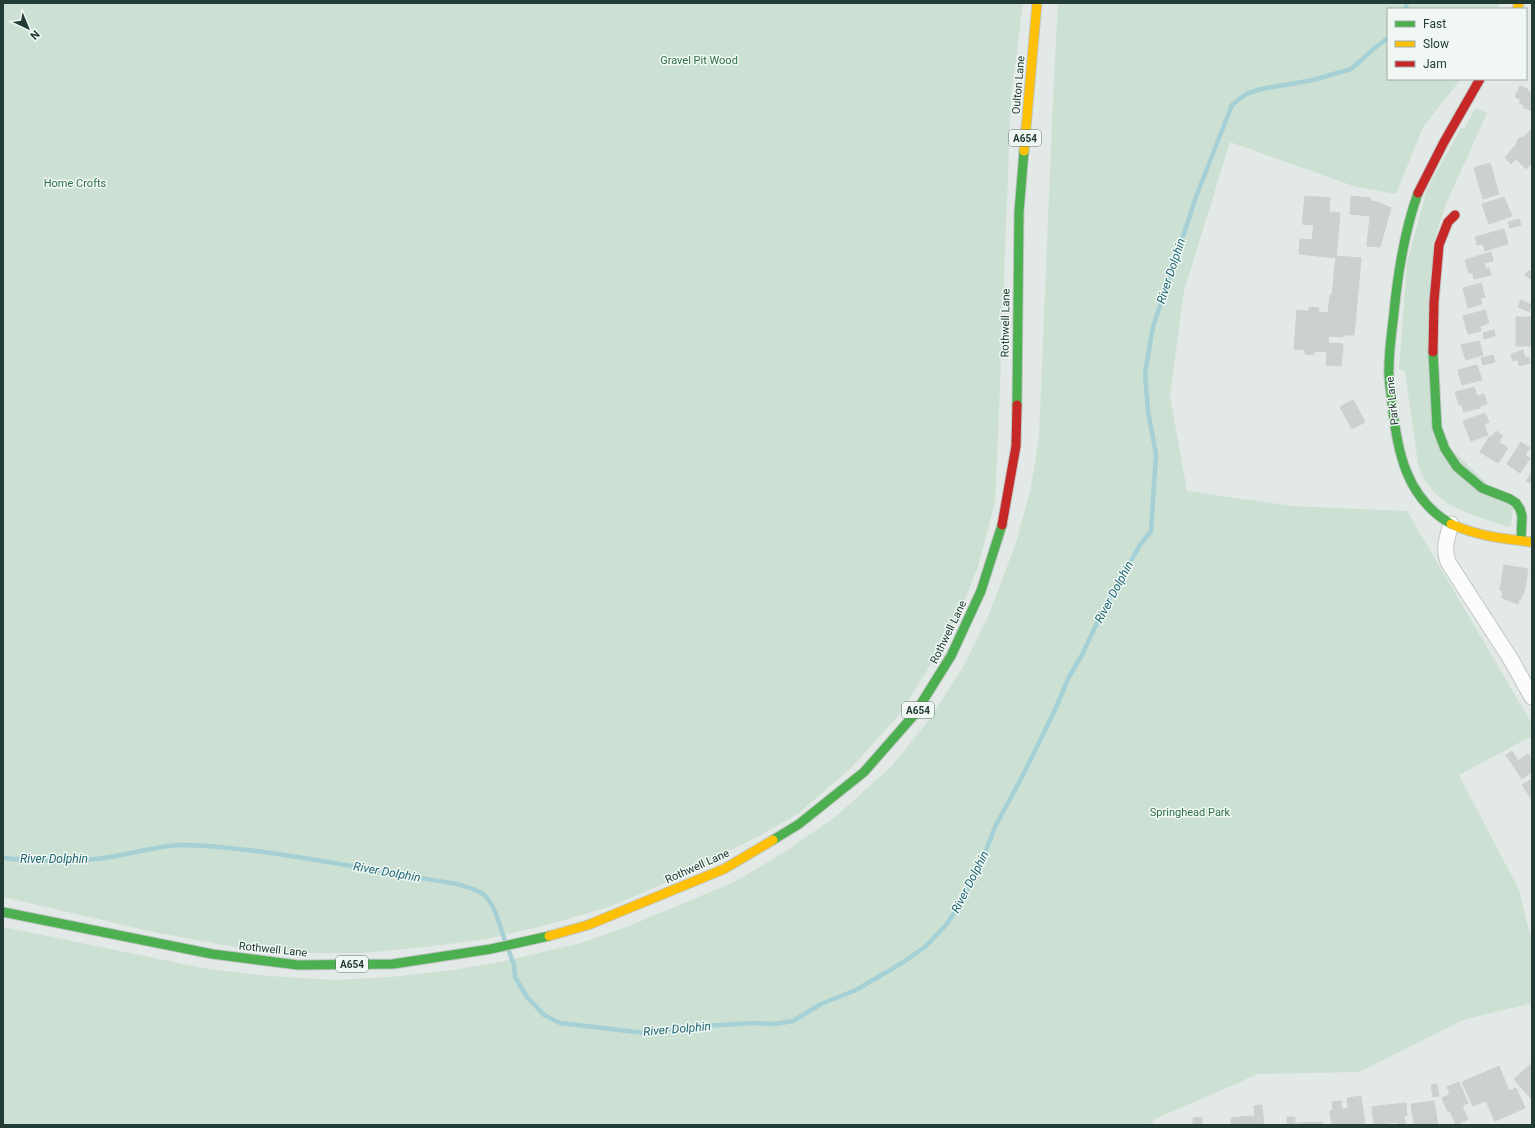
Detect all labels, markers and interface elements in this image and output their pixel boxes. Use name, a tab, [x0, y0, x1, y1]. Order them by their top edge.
north arrow	[8, 8, 48, 48]
legend	[1387, 8, 1527, 80]
text: Fast	[1423, 17, 1446, 31]
text: N	[27, 27, 42, 42]
text: Slow	[1423, 37, 1449, 51]
park label: Gravel Pit Wood	[660, 54, 738, 67]
street label: Oulton Lane	[1009, 55, 1028, 115]
text: Jam	[1423, 57, 1447, 71]
road number: A654	[1009, 130, 1041, 146]
park label: Home Crofts	[44, 177, 107, 190]
water label: River Dolphin	[1154, 237, 1188, 305]
street label: Rothwell Lane	[998, 288, 1013, 357]
street label: Park Lane	[1383, 376, 1402, 426]
water label: River Dolphin	[1092, 559, 1136, 625]
street label: Rothwell Lane	[928, 598, 969, 666]
road number: A654	[902, 702, 934, 718]
park label: Springhead Park	[1150, 806, 1231, 819]
street label: Rothwell Lane	[663, 846, 731, 886]
water label: River Dolphin	[948, 849, 992, 915]
water label: River Dolphin	[20, 852, 88, 866]
water label: River Dolphin	[352, 859, 422, 885]
street label: Rothwell Lane	[238, 939, 308, 960]
road number: A654	[336, 956, 368, 972]
water label: River Dolphin	[643, 1019, 711, 1039]

